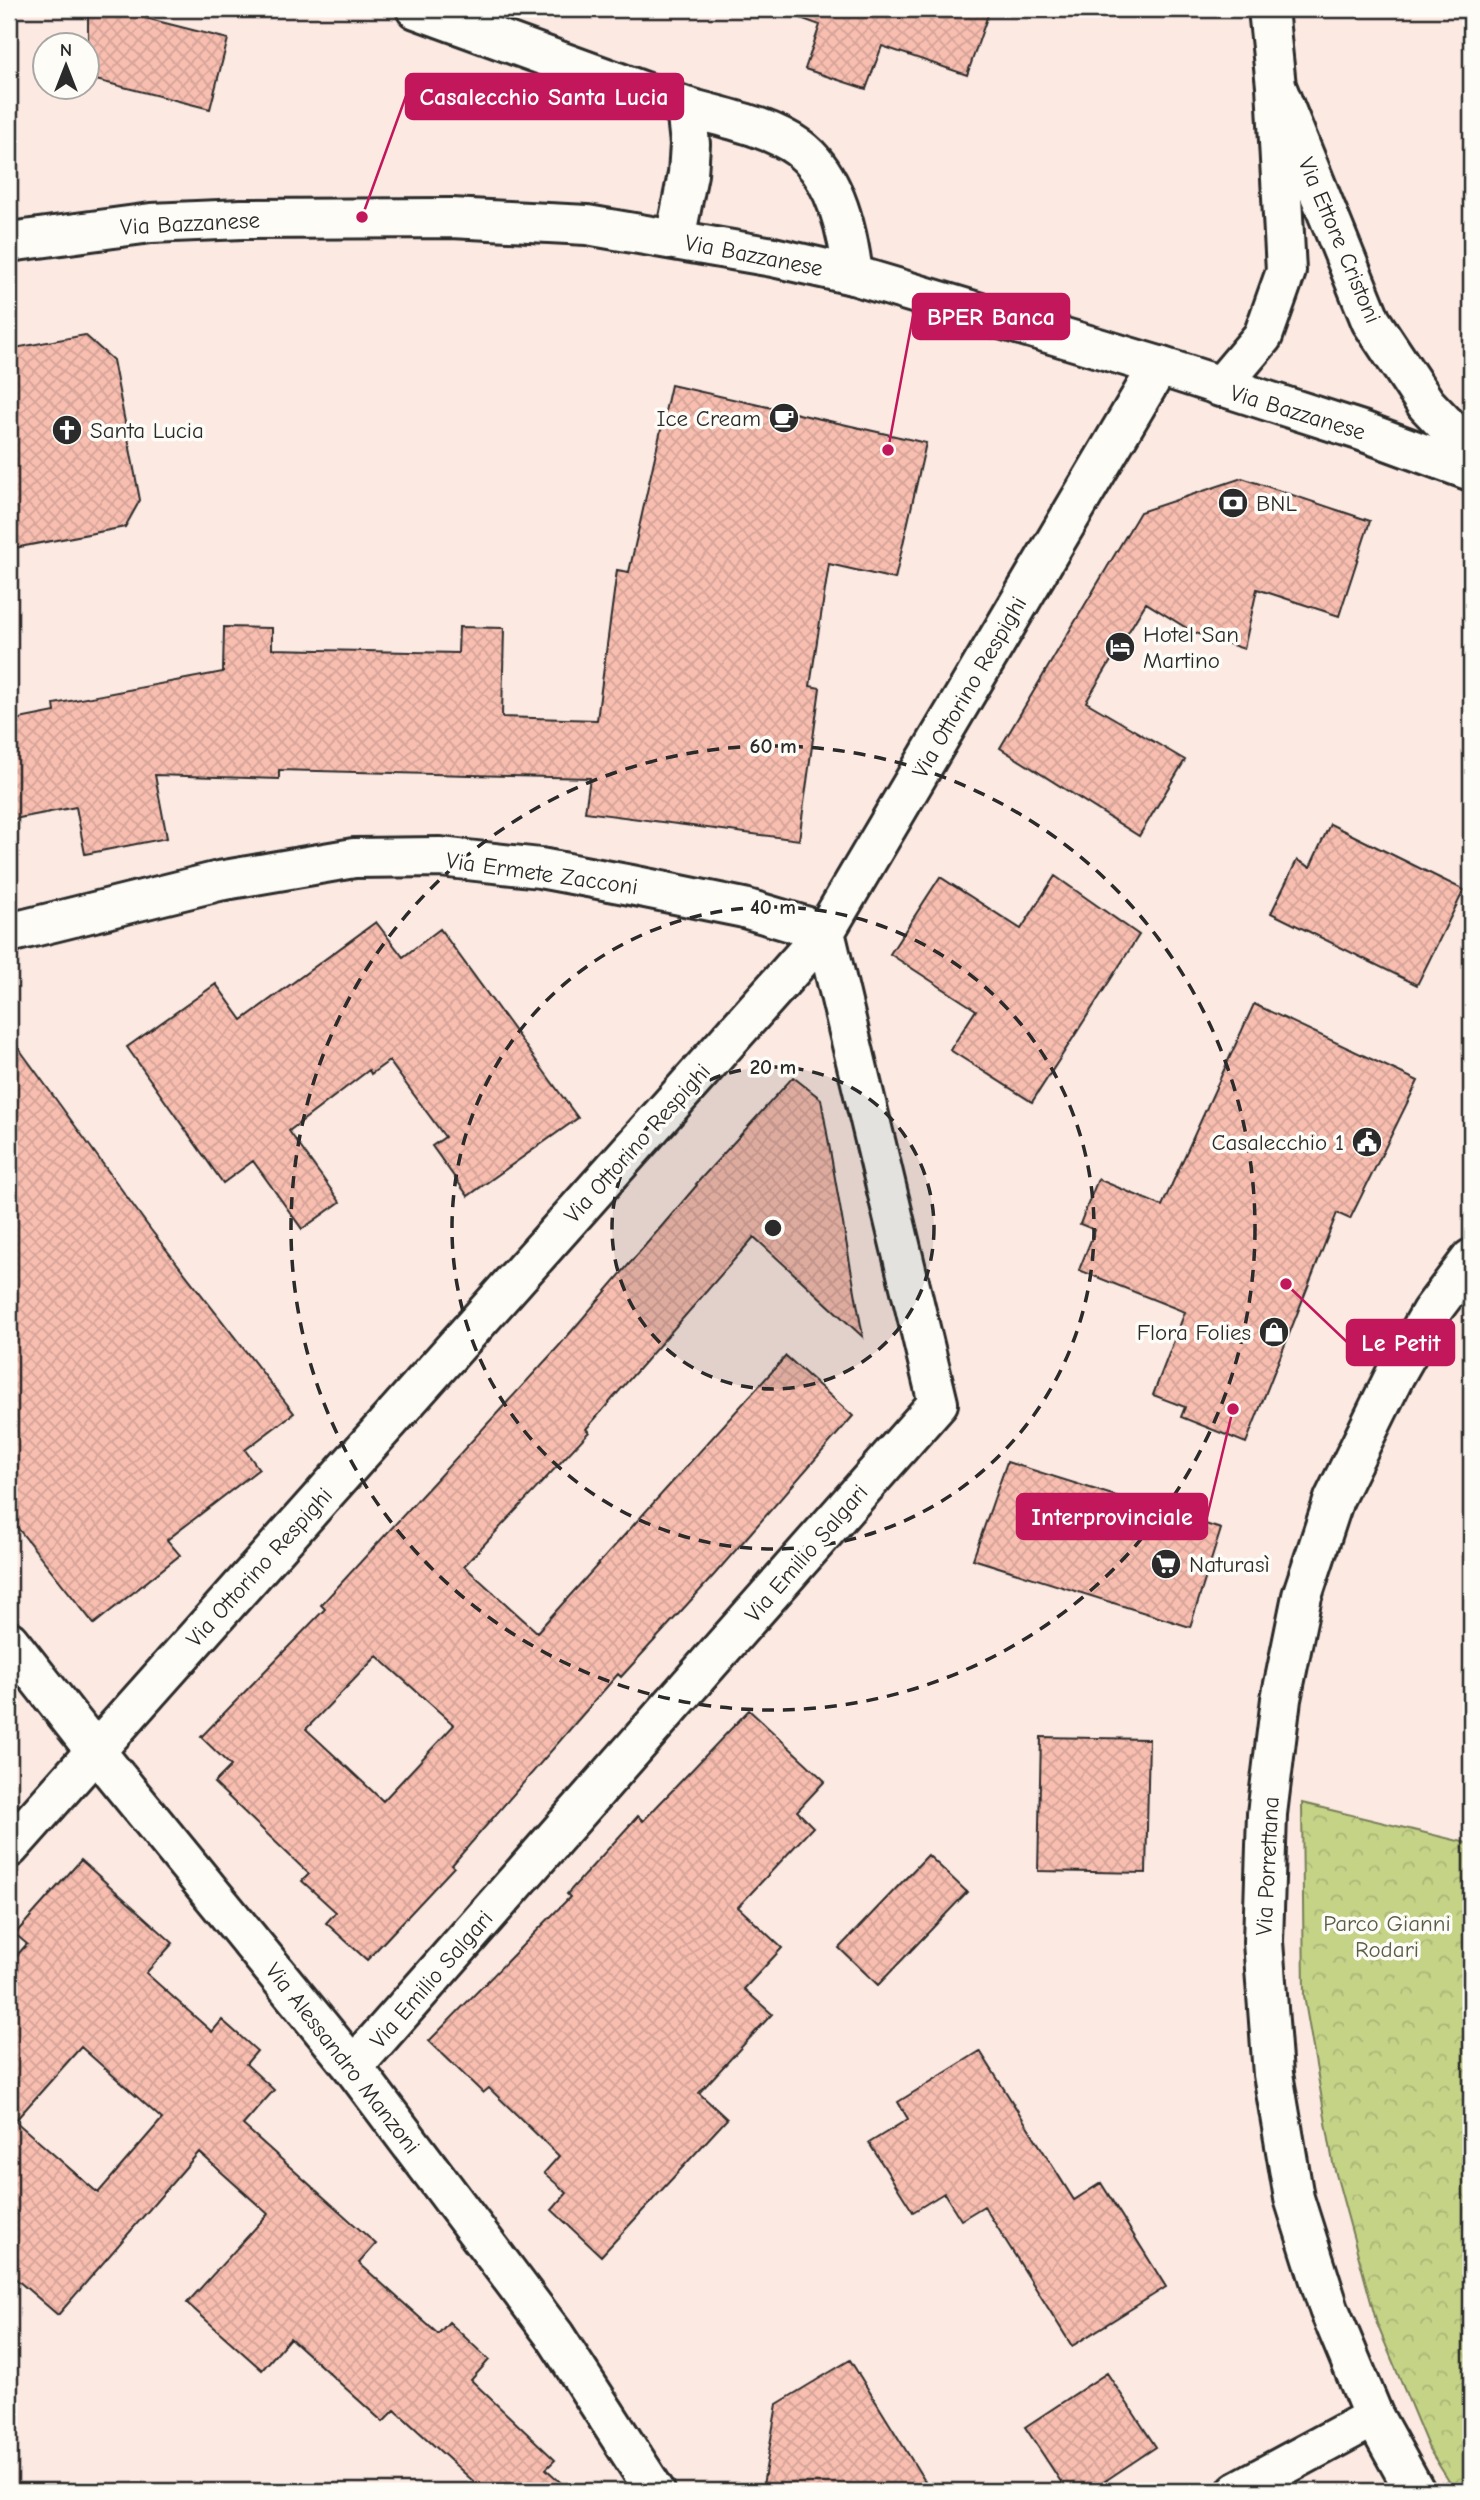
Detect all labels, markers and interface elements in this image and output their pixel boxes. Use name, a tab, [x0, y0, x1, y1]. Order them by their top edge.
north arrow	[32, 32, 102, 102]
text: N	[60, 39, 72, 61]
callout: Casalecchio Santa Lucia	[406, 74, 683, 119]
text: Casalecchio Santa Lucia	[420, 83, 668, 111]
street label: Via Ettore Cristoni	[1292, 153, 1387, 327]
street label: Via Bazzanese	[120, 206, 261, 241]
street label: Via Bazzanese	[683, 229, 825, 282]
callout: BPER Banca	[913, 294, 1069, 339]
text: BPER Banca	[927, 303, 1055, 331]
street label: Via Bazzanese	[1227, 379, 1369, 446]
cafe icon: Ice Cream	[767, 401, 801, 435]
place label: Ice Cream	[656, 405, 761, 432]
church icon: Santa Lucia	[50, 413, 84, 447]
place label: Santa Lucia	[90, 417, 204, 444]
bank icon: BNL	[1216, 486, 1250, 520]
place label: BNL	[1256, 490, 1297, 517]
street label: Via Ottorino Respighi	[906, 592, 1032, 783]
place label: Hotel San Martino	[1143, 621, 1239, 674]
hotel icon: Hotel San Martino	[1103, 630, 1137, 664]
text: 60 m	[749, 734, 797, 758]
street label: Via Ermete Zacconi	[444, 847, 640, 900]
text: 40 m	[750, 895, 796, 919]
text: 20 m	[750, 1055, 796, 1079]
street label: Via Ottorino Respighi	[559, 1058, 716, 1229]
public building icon: Casalecchio 1	[1350, 1125, 1384, 1159]
place label: Casalecchio 1	[1211, 1129, 1344, 1156]
centre of rings	[761, 1216, 785, 1240]
shop icon: Flora Folies	[1257, 1315, 1291, 1349]
place label: Flora Folies	[1137, 1319, 1251, 1346]
callout: Le Petit	[1347, 1320, 1454, 1365]
text: Le Petit	[1361, 1329, 1442, 1357]
street label: Via Emilio Salgari	[739, 1479, 873, 1628]
street label: Via Ottorino Respighi	[181, 1482, 338, 1653]
callout: Interprovinciale	[1017, 1494, 1207, 1539]
text: Interprovinciale	[1031, 1503, 1193, 1531]
supermarket icon: Naturasì	[1149, 1547, 1183, 1581]
place label: Naturasì	[1189, 1551, 1270, 1578]
street label: Via Porrettana	[1250, 1796, 1285, 1936]
street label: Via Emilio Salgari	[364, 1905, 498, 2054]
park label: Parco Gianni Rodari	[1323, 1910, 1451, 1963]
street label: Via Alessandro Manzoni	[260, 1957, 426, 2159]

